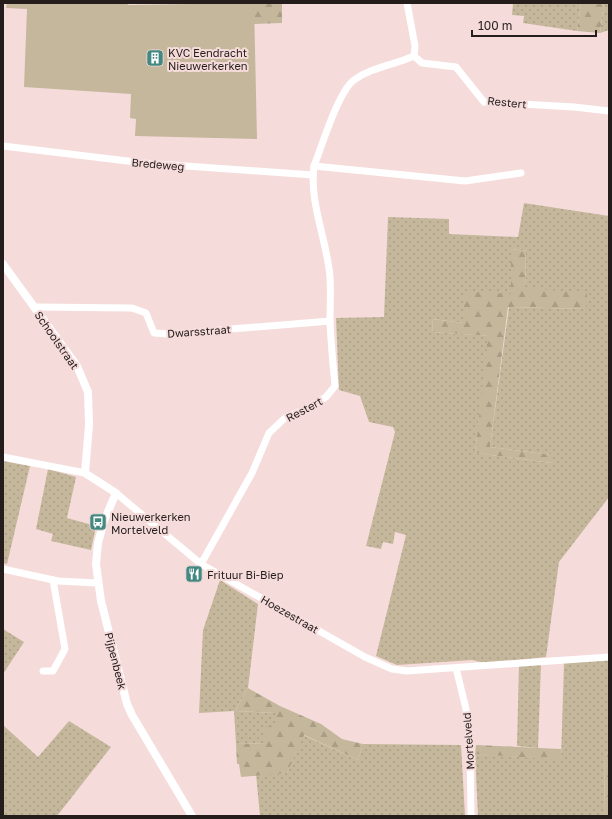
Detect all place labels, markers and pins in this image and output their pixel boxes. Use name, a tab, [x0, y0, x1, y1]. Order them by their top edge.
place label: KVC Eendracht Nieuwerkerken	[168, 46, 248, 72]
building icon: KVC Eendracht Nieuwerkerken	[145, 48, 165, 68]
place label: Nieuwerkerken Mortelveld	[111, 510, 191, 536]
bus stop icon: Nieuwerkerken Mortelveld	[88, 512, 108, 532]
restaurant icon: Frituur Bi-Biep	[184, 564, 204, 584]
place label: Frituur Bi-Biep	[207, 568, 284, 581]

